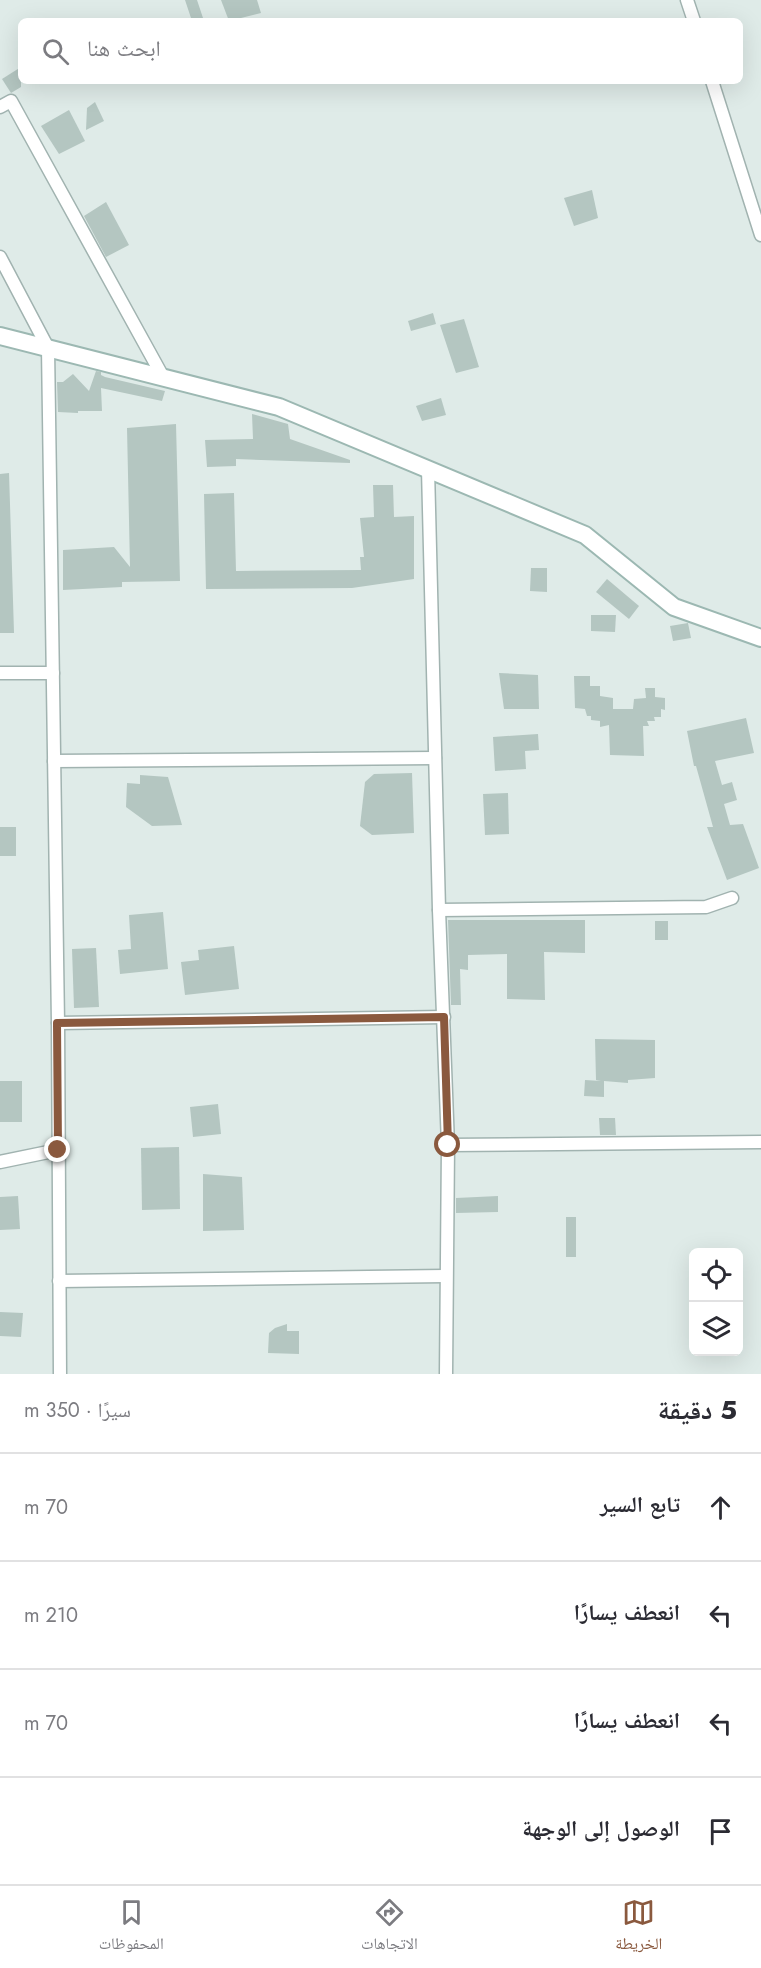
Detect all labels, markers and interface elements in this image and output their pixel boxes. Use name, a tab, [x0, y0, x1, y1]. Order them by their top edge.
search box	[18, 18, 743, 84]
text: ابحث هنا	[87, 32, 161, 64]
icon: search	[39, 35, 72, 68]
route start	[434, 1131, 460, 1157]
route end	[44, 1136, 70, 1162]
map controls	[689, 1248, 743, 1356]
button: locate	[689, 1248, 743, 1302]
button: layers	[689, 1302, 743, 1356]
text: 5 دقيقة	[658, 1391, 737, 1429]
text: سيرًا · 350 m	[24, 1396, 131, 1425]
text: تابع السير	[600, 1488, 680, 1520]
icon: ahead	[704, 1491, 737, 1524]
text: 70 m	[24, 1493, 68, 1522]
text: انعطف يسارًا	[574, 1596, 680, 1628]
icon: left	[704, 1599, 737, 1632]
text: 210 m	[24, 1601, 78, 1630]
text: انعطف يسارًا	[574, 1704, 680, 1736]
icon: left	[704, 1707, 737, 1740]
text: 70 m	[24, 1709, 68, 1738]
text: الوصول إلى الوجهة	[522, 1812, 680, 1844]
icon: arrive	[704, 1815, 737, 1848]
tab: المحفوظات	[99, 1896, 164, 1959]
tab: الاتجاهات	[361, 1896, 418, 1959]
tab: الخريطة	[615, 1896, 662, 1959]

